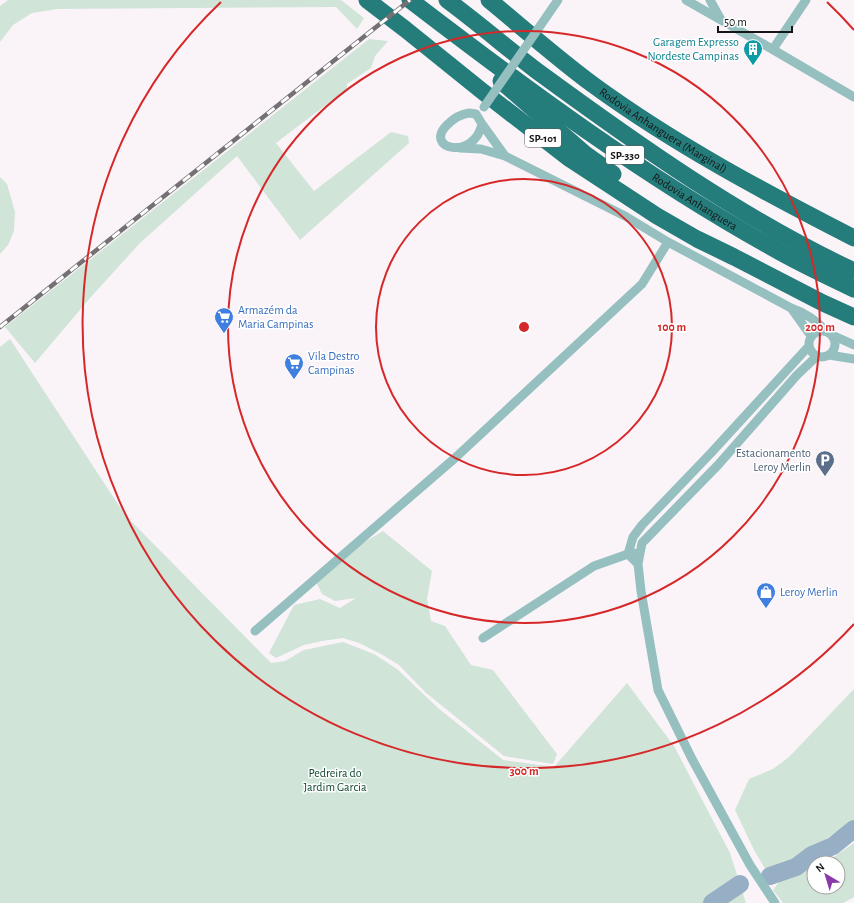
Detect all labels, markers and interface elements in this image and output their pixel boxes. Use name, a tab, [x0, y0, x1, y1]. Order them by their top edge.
scale bar	[718, 8, 792, 34]
text: 50 m	[724, 16, 747, 28]
place label: Garagem Expresso Nordeste Campinas	[648, 36, 739, 62]
building icon: Garagem Expresso Nordeste Campinas	[742, 38, 764, 66]
street label: Rodovia Anhanguera (Marginal)	[597, 85, 729, 175]
road number: SP-101	[525, 129, 561, 147]
road number: SP-330	[606, 146, 644, 164]
street label: Rodovia Anhanguera	[650, 171, 740, 232]
place label: Armazém da Maria Campinas	[238, 304, 314, 330]
supermarket icon: Armazém da Maria Campinas	[213, 306, 235, 334]
centre of rings	[517, 320, 531, 334]
text: 100 m	[658, 321, 686, 333]
text: 200 m	[805, 321, 835, 333]
place label: Vila Destro Campinas	[308, 350, 360, 376]
supermarket icon: Vila Destro Campinas	[283, 352, 305, 380]
place label: Estacionamento Leroy Merlin	[736, 447, 811, 474]
parking icon: Estacionamento Leroy Merlin	[814, 449, 836, 477]
shop icon: Leroy Merlin	[755, 581, 777, 609]
place label: Leroy Merlin	[780, 586, 838, 599]
text: 300 m	[509, 765, 539, 777]
park label: Pedreira do Jardim Garcia	[304, 767, 367, 793]
north arrow	[806, 855, 846, 895]
text: N	[814, 861, 827, 874]

